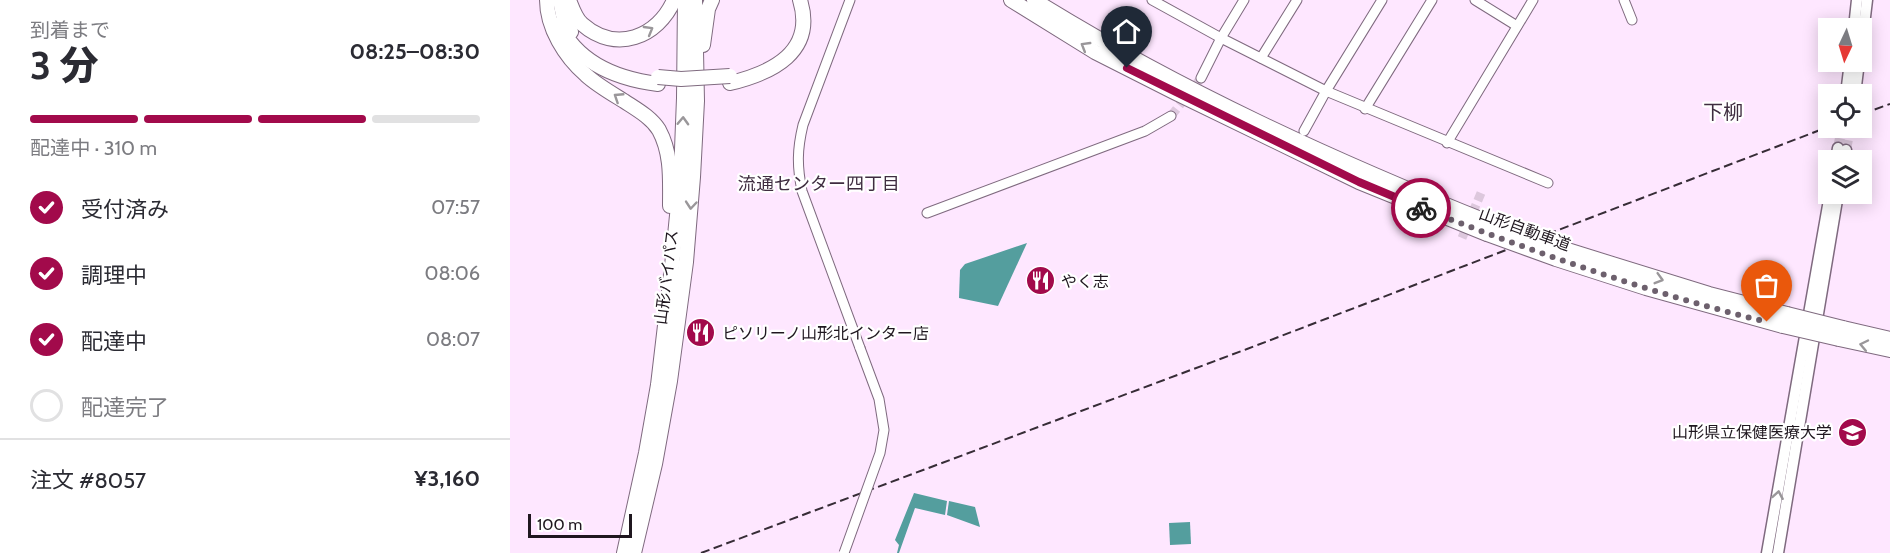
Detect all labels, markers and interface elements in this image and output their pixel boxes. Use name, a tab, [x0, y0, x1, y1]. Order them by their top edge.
pin	[1101, 6, 1152, 68]
icon: home	[1110, 15, 1143, 48]
text: 到着まで	[30, 18, 110, 42]
north arrow	[1818, 18, 1872, 72]
map controls	[1818, 18, 1872, 204]
one-way arrow	[643, 26, 653, 38]
text: 08:25–08:30	[350, 38, 480, 65]
text: 3 分	[30, 41, 99, 89]
one-way arrow	[1081, 42, 1091, 53]
button: locate	[1818, 84, 1872, 138]
one-way arrow	[613, 93, 624, 104]
district label: 下柳	[1703, 100, 1743, 124]
one-way arrow	[677, 117, 690, 126]
text: 配達中 · 310 m	[30, 136, 157, 160]
button: layers	[1818, 150, 1872, 204]
district label: 流通センター四丁目	[738, 173, 900, 195]
courier	[1391, 178, 1451, 238]
icon: check	[30, 191, 63, 224]
icon: bike	[1405, 192, 1438, 225]
text: 07:57	[431, 195, 480, 219]
text: 受付済み	[81, 196, 169, 223]
one-way arrow	[685, 201, 698, 210]
street label: 山形自動車道	[1476, 204, 1573, 255]
street label: 山形バイパス	[651, 228, 682, 326]
icon: check	[30, 257, 63, 290]
pin	[1741, 260, 1792, 322]
text: 08:06	[424, 261, 480, 285]
text: 調理中	[81, 262, 147, 289]
restaurant icon: やく志	[1024, 265, 1056, 297]
icon: bag	[1750, 269, 1783, 302]
place label: やく志	[1061, 272, 1109, 291]
one-way arrow	[1653, 272, 1664, 284]
restaurant icon: ピソリーノ山形北インター店	[685, 317, 717, 349]
icon: check	[30, 323, 63, 356]
place label: ピソリーノ山形北インター店	[722, 324, 929, 343]
text: 08:07	[426, 327, 480, 351]
text: 配達中	[81, 328, 147, 355]
one-way arrow	[1860, 339, 1870, 352]
text: 配達完了	[81, 394, 169, 421]
school or university icon: 山形県立保健医療大学	[1837, 416, 1869, 448]
place label: 山形県立保健医療大学	[1672, 423, 1832, 442]
text: ¥3,160	[414, 465, 480, 492]
text: 注文 #8057	[30, 467, 146, 494]
one-way arrow	[1771, 491, 1784, 501]
scale bar	[528, 511, 632, 538]
text: 100 m	[537, 515, 582, 534]

